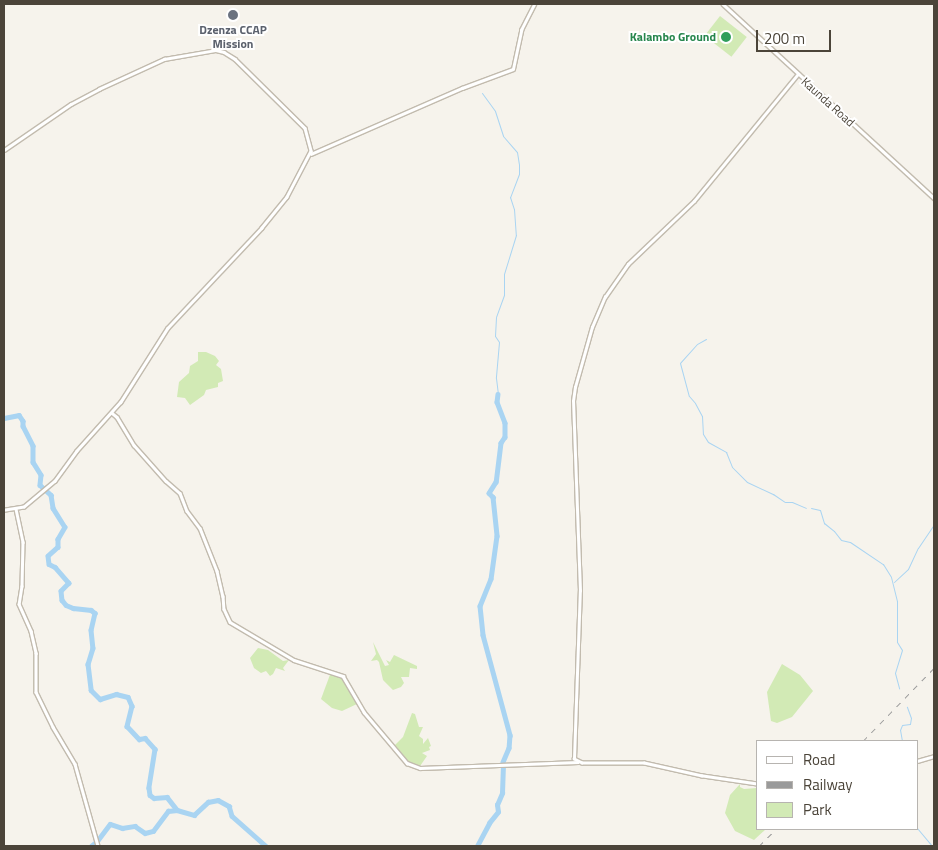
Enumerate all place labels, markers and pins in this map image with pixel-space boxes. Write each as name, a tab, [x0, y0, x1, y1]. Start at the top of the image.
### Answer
marker: Dzenza CCAP Mission	[227, 9, 239, 21]
place label: Dzenza CCAP Mission	[199, 23, 267, 51]
place label: Kalambo Ground	[630, 30, 716, 44]
marker: Kalambo Ground	[720, 31, 732, 43]

